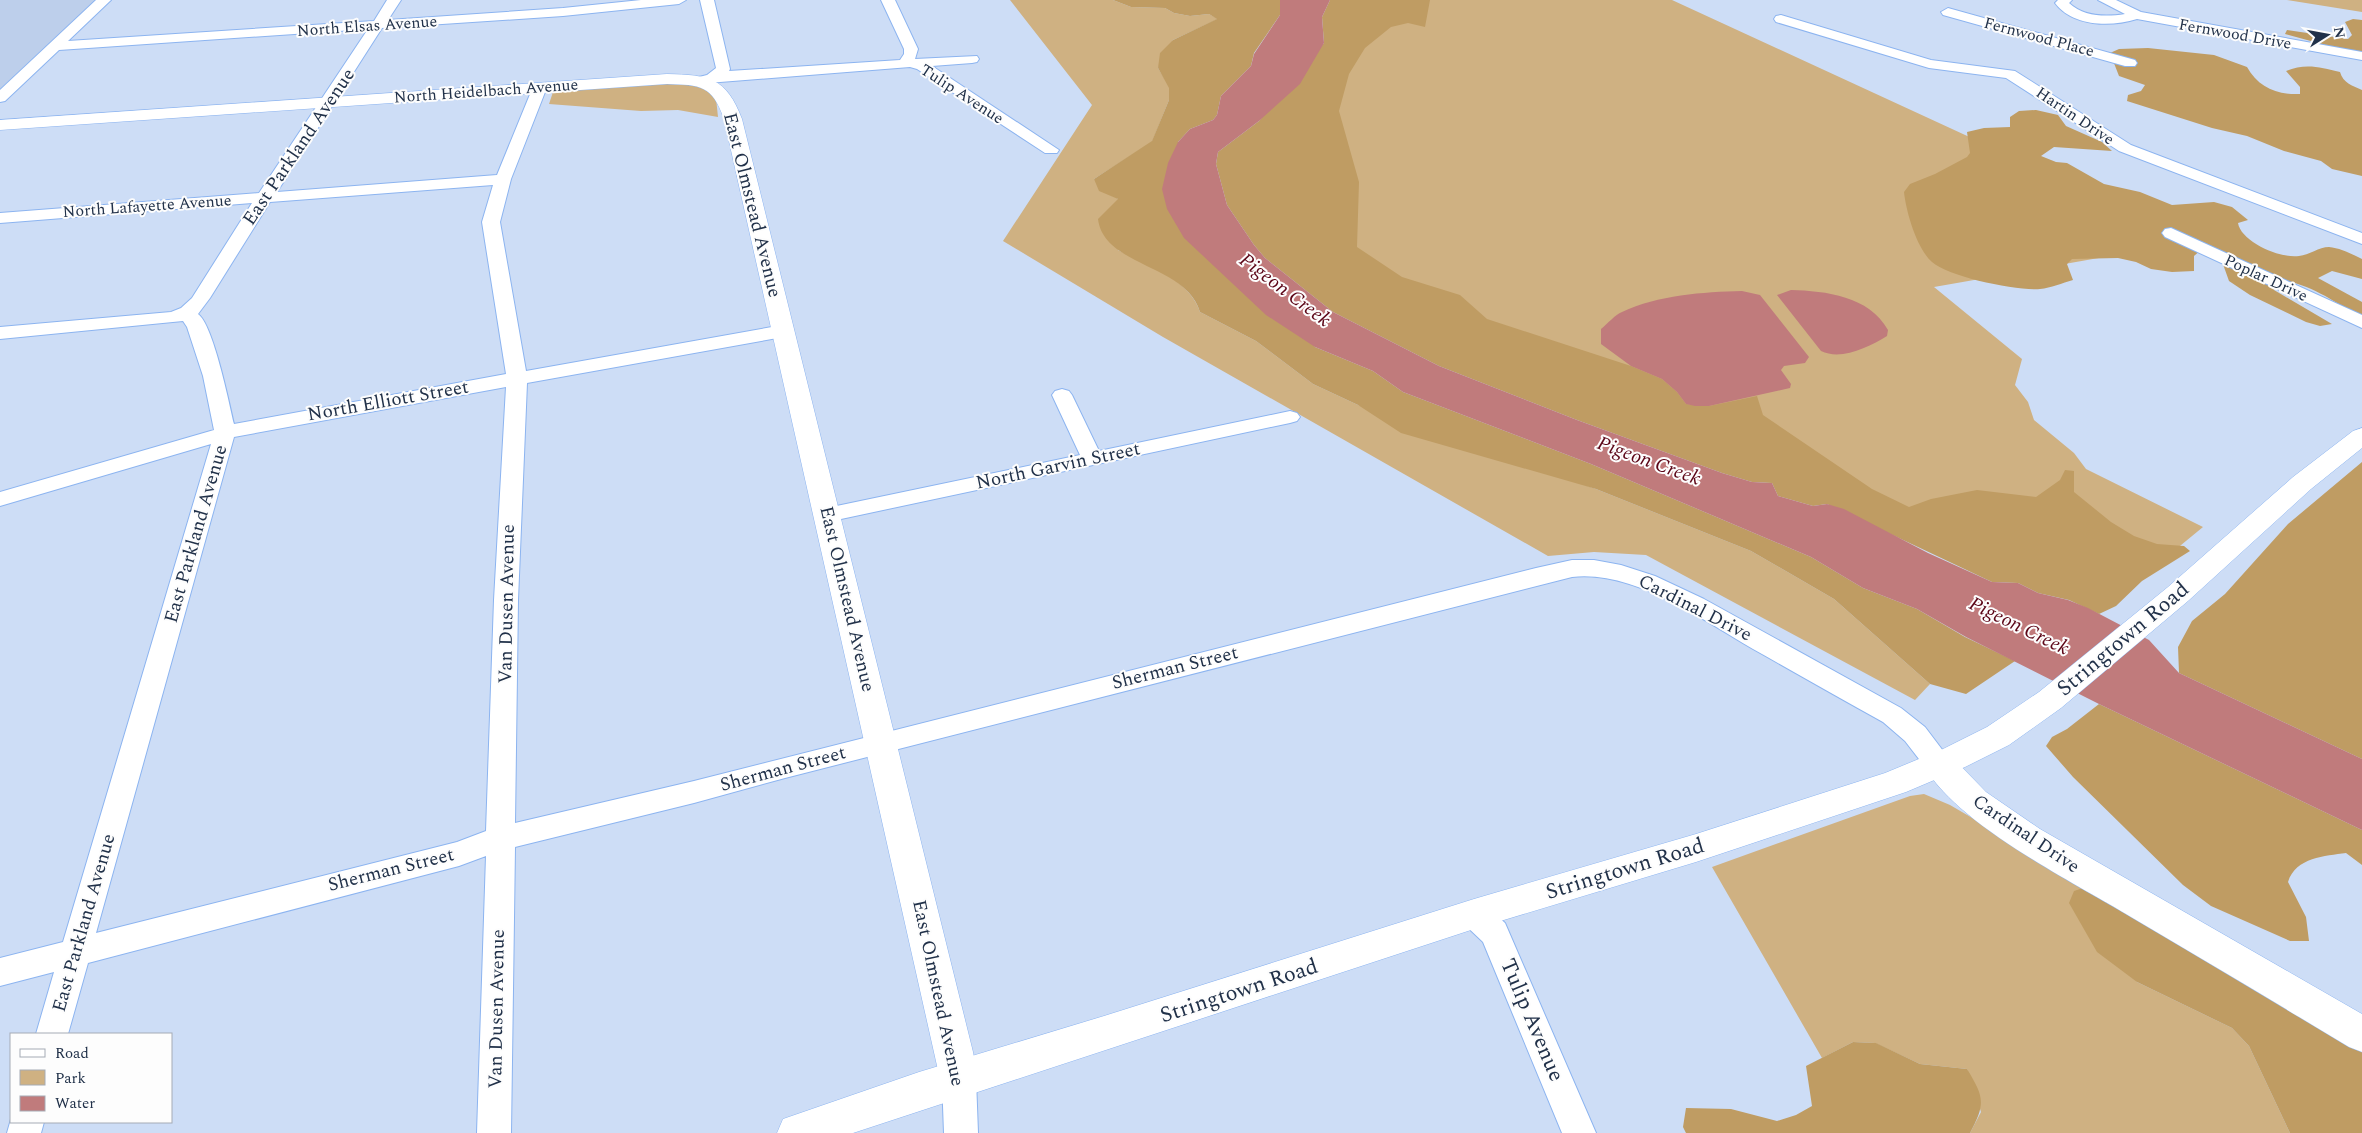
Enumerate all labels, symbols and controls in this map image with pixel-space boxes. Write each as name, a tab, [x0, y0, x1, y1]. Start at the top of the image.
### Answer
street label: North Elsas Avenue	[296, 9, 438, 43]
north arrow	[2302, 10, 2352, 60]
street label: Fernwood Place	[1981, 11, 2097, 63]
street label: Fernwood Drive	[2177, 12, 2293, 56]
text: N	[2328, 25, 2351, 40]
street label: Tulip Avenue	[916, 58, 1008, 130]
street label: East Parkland Avenue	[235, 63, 363, 231]
street label: North Heidelbach Avenue	[393, 73, 579, 109]
street label: Hartin Drive	[2031, 81, 2119, 151]
street label: East Olmstead Avenue	[715, 109, 789, 301]
street label: North Lafayette Avenue	[62, 188, 232, 224]
water label: Pigeon Creek	[1233, 245, 1338, 335]
street label: Poplar Drive	[2220, 248, 2312, 308]
street label: North Elliott Street	[305, 372, 471, 429]
water label: Pigeon Creek	[1593, 428, 1706, 494]
street label: North Garvin Street	[973, 434, 1143, 498]
street label: East Parkland Avenue	[157, 441, 235, 627]
street label: East Olmstead Avenue	[812, 503, 882, 695]
street label: Van Dusen Avenue	[491, 524, 523, 684]
street label: Cardinal Drive	[1633, 567, 1757, 649]
street label: Stringtown Road	[2049, 574, 2197, 704]
water label: Pigeon Creek	[1964, 589, 2075, 664]
street label: Sherman Street	[1109, 638, 1241, 698]
street label: Sherman Street	[717, 738, 849, 800]
street label: Cardinal Drive	[1966, 787, 2086, 881]
street label: Stringtown Road	[1542, 829, 1708, 909]
street label: East Parkland Avenue	[45, 830, 123, 1016]
street label: Sherman Street	[325, 840, 457, 900]
street label: East Olmstead Avenue	[904, 897, 972, 1089]
street label: Van Dusen Avenue	[481, 929, 513, 1089]
street label: Stringtown Road	[1156, 950, 1322, 1032]
street label: Tulip Avenue	[1491, 953, 1573, 1087]
legend	[10, 1033, 172, 1123]
text: Road	[55, 1042, 89, 1065]
text: Park	[55, 1067, 86, 1090]
text: Water	[55, 1092, 95, 1115]

